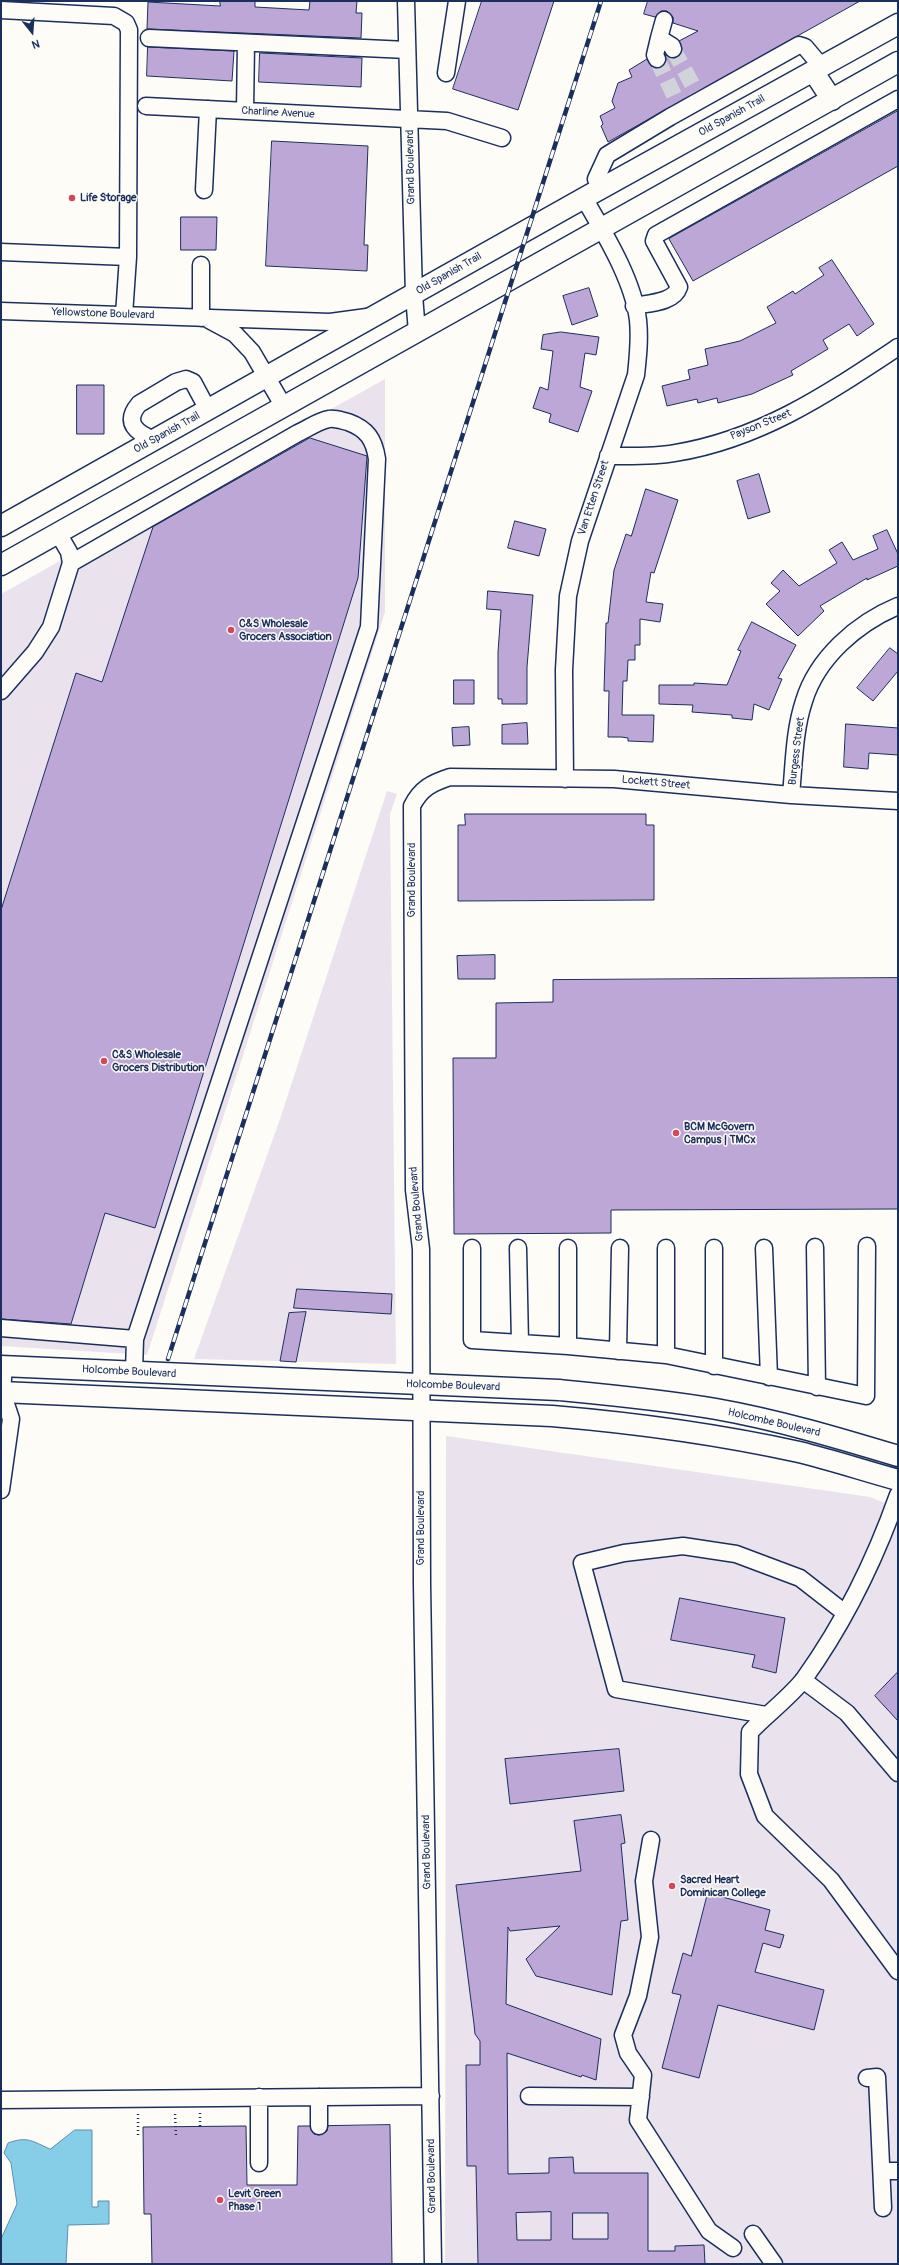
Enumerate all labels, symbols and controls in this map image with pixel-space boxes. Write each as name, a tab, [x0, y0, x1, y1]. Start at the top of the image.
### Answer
north arrow	[12, 12, 52, 52]
text: N	[30, 37, 41, 51]
street label: Old Spanish Trail	[697, 92, 767, 140]
street label: Charline Avenue	[241, 104, 315, 122]
street label: Grand Boulevard	[404, 129, 418, 205]
place label: Life Storage	[80, 191, 137, 205]
marker: Life Storage	[67, 193, 77, 203]
street label: Old Spanish Trail	[414, 250, 484, 298]
street label: Yellowstone Boulevard	[51, 306, 155, 322]
street label: Payson Street	[729, 407, 793, 443]
street label: Old Spanish Trail	[132, 409, 202, 457]
street label: Van Etten Street	[576, 459, 612, 537]
place label: C&S Wholesale Grocers Association	[239, 617, 332, 643]
marker: C&S Wholesale Grocers Association	[226, 625, 236, 635]
street label: Burgess Street	[786, 716, 808, 786]
street label: Lockett Street	[621, 773, 691, 793]
street label: Grand Boulevard	[405, 843, 419, 917]
place label: C&S Wholesale Grocers Distribution	[112, 1048, 205, 1074]
marker: C&S Wholesale Grocers Distribution	[99, 1056, 109, 1066]
place label: BCM McGovern Campus | TMCx	[684, 1120, 756, 1146]
marker: BCM McGovern Campus | TMCx	[671, 1128, 681, 1138]
street label: Grand Boulevard	[407, 1166, 427, 1242]
street label: Holcombe Boulevard	[81, 1363, 177, 1381]
street label: Holcombe Boulevard	[406, 1378, 500, 1394]
street label: Holcombe Boulevard	[726, 1406, 822, 1440]
street label: Grand Boulevard	[414, 1491, 428, 1565]
street label: Grand Boulevard	[420, 1814, 434, 1890]
place label: Sacred Heart Dominican College	[680, 1873, 766, 1899]
marker: Sacred Heart Dominican College	[667, 1881, 677, 1891]
street label: Grand Boulevard	[425, 2138, 439, 2214]
place label: Levit Green Phase 1	[228, 2187, 281, 2213]
marker: Levit Green Phase 1	[215, 2195, 225, 2205]

